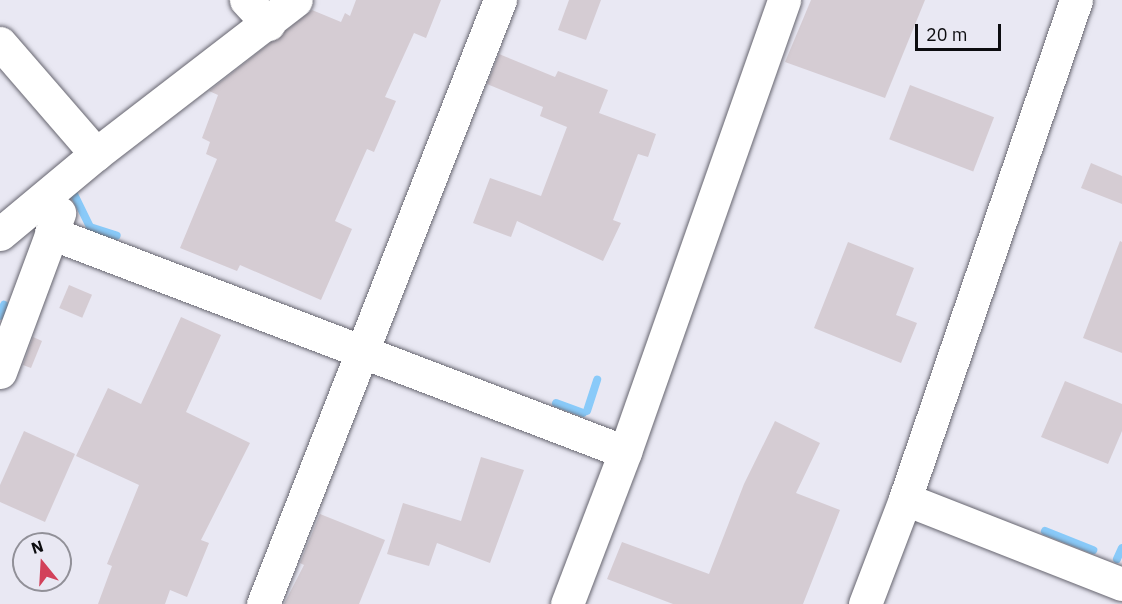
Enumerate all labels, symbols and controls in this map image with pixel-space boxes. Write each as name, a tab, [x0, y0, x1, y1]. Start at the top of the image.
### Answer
scale bar	[918, 12, 1004, 50]
text: 20 m	[926, 23, 968, 46]
north arrow	[12, 532, 72, 592]
text: N	[28, 535, 46, 558]

